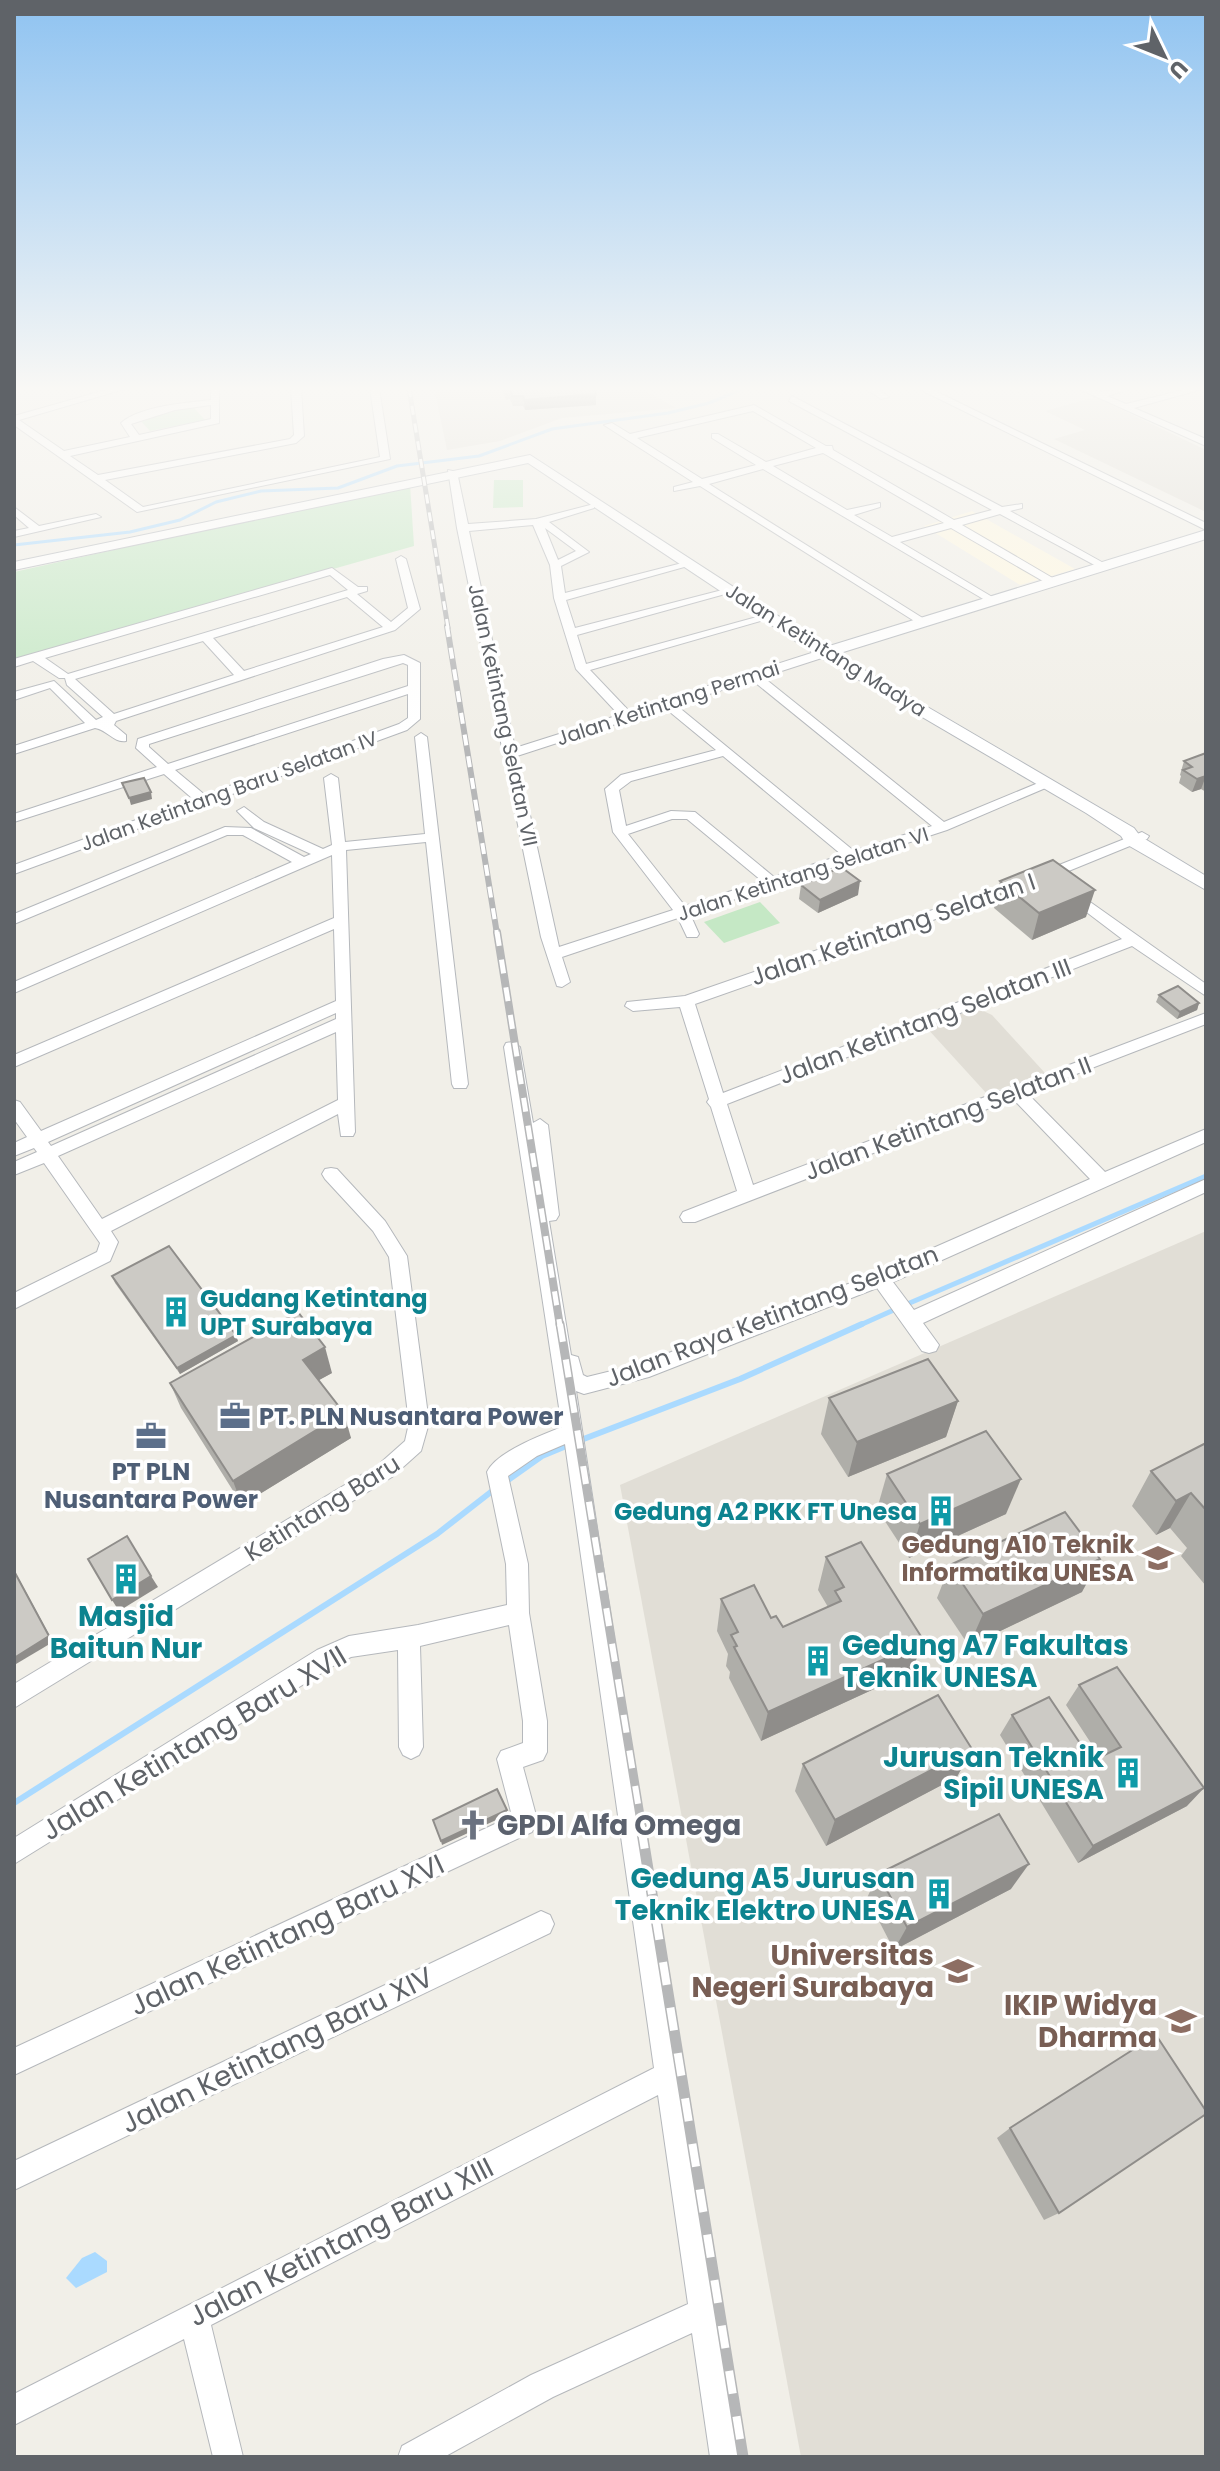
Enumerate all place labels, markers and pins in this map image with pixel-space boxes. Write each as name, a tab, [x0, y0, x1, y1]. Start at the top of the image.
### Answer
place label: Gudang Ketintang UPT Surabaya	[200, 1282, 428, 1343]
building icon: Gudang Ketintang UPT Surabaya	[159, 1295, 193, 1329]
office icon: PT. PLN Nusantara Power	[218, 1399, 252, 1433]
place label: PT. PLN Nusantara Power	[259, 1400, 563, 1433]
office icon: PT PLN Nusantara Power	[134, 1419, 168, 1453]
place label: PT PLN Nusantara Power	[44, 1455, 258, 1516]
building icon: Gedung A2 PKK FT Unesa	[924, 1494, 958, 1528]
place label: Gedung A2 PKK FT Unesa	[614, 1495, 917, 1528]
place label: Gedung A10 Teknik Informatika UNESA	[901, 1528, 1134, 1589]
school or university icon: Gedung A10 Teknik Informatika UNESA	[1141, 1541, 1175, 1575]
building icon: Masjid Baitun Nur	[109, 1562, 143, 1596]
place label: Masjid Baitun Nur	[50, 1597, 202, 1668]
place label: Gedung A7 Fakultas Teknik UNESA	[842, 1626, 1129, 1697]
building icon: Gedung A7 Fakultas Teknik UNESA	[801, 1644, 835, 1678]
place label: Jurusan Teknik Sipil UNESA	[883, 1738, 1105, 1809]
building icon: Jurusan Teknik Sipil UNESA	[1111, 1756, 1145, 1790]
place label: GPDI Alfa Omega	[497, 1806, 741, 1845]
church icon: GPDI Alfa Omega	[456, 1808, 490, 1842]
place label: Gedung A5 Jurusan Teknik Elektro UNESA	[615, 1859, 915, 1930]
building icon: Gedung A5 Jurusan Teknik Elektro UNESA	[922, 1877, 956, 1911]
place label: Universitas Negeri Surabaya	[691, 1936, 934, 2007]
school or university icon: Universitas Negeri Surabaya	[941, 1954, 975, 1988]
place label: IKIP Widya Dharma	[1004, 1986, 1157, 2057]
school or university icon: IKIP Widya Dharma	[1164, 2004, 1198, 2038]

